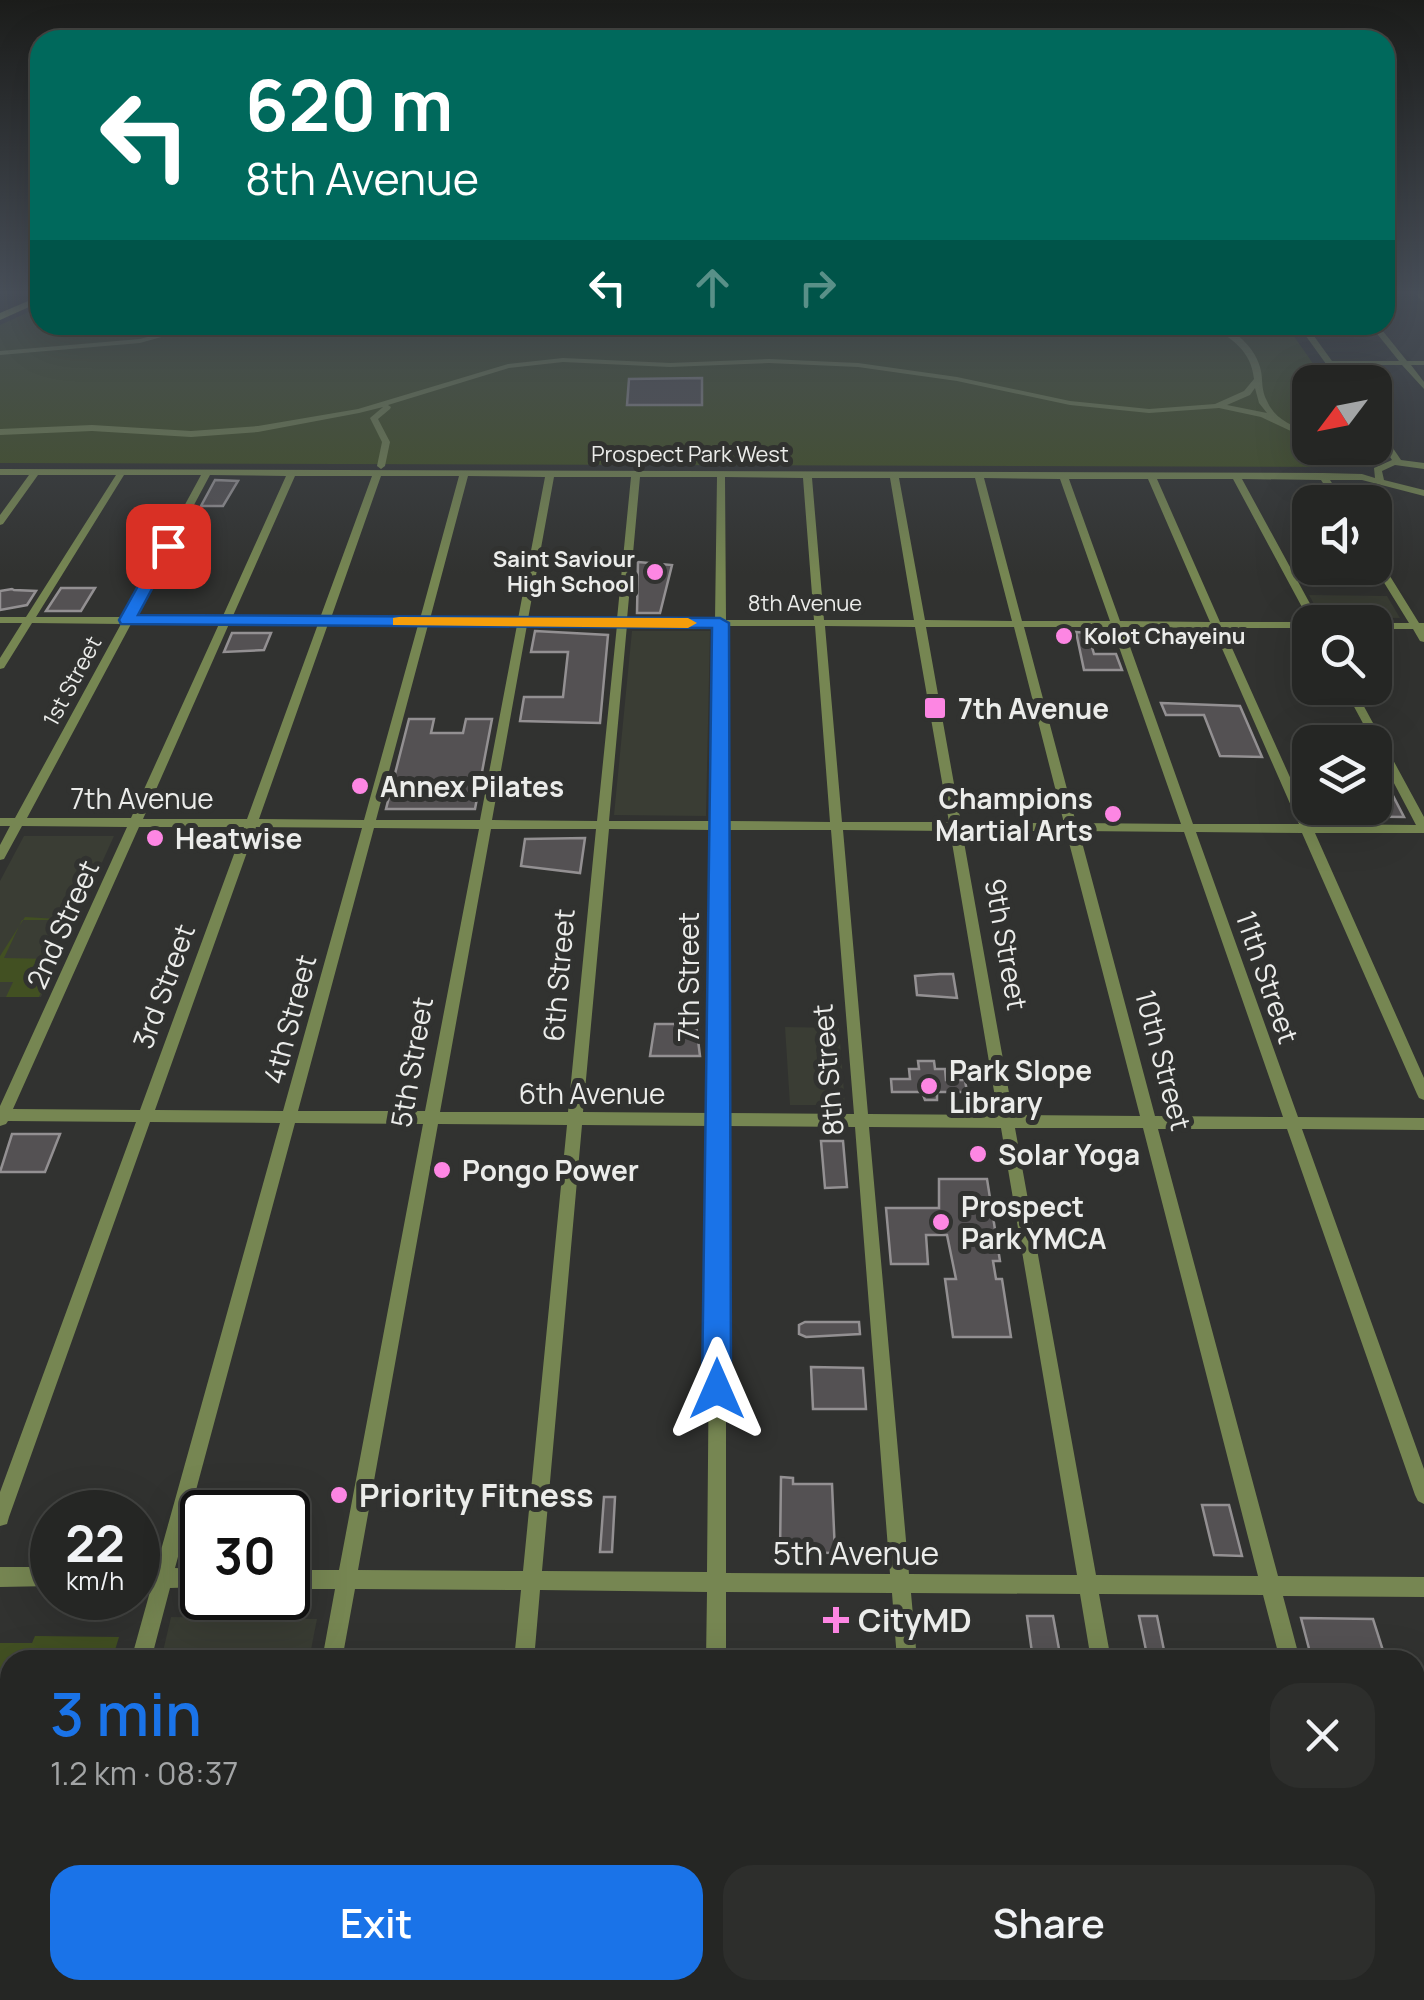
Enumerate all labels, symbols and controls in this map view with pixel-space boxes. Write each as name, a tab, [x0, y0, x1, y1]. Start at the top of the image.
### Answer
text: 620 m	[245, 56, 453, 152]
icon: left	[80, 70, 210, 200]
text: 8th Avenue	[245, 147, 479, 209]
icon: left	[580, 260, 635, 315]
icon: ahead	[685, 260, 740, 315]
icon: right	[790, 260, 845, 315]
north arrow	[1292, 365, 1392, 465]
map controls	[1292, 365, 1392, 825]
street label: Prospect Park West	[591, 439, 789, 469]
button: sound	[1292, 485, 1392, 585]
pin	[126, 504, 211, 589]
icon: arrive	[141, 519, 196, 574]
place label: Saint Saviour High School	[493, 544, 635, 599]
marker: Saint Saviour High School	[644, 561, 666, 583]
street label: 8th Avenue	[748, 588, 862, 618]
button: search	[1292, 605, 1392, 705]
place label: Kolot Chayeinu	[1084, 621, 1245, 651]
marker: Kolot Chayeinu	[1053, 625, 1075, 647]
street label: 1st Street	[36, 631, 108, 731]
place label: 7th Avenue	[958, 689, 1109, 727]
marker: 7th Avenue	[922, 695, 948, 721]
button: layers	[1292, 725, 1392, 825]
place label: Annex Pilates	[380, 767, 564, 805]
marker: Annex Pilates	[349, 775, 371, 797]
street label: 7th Avenue	[70, 779, 214, 817]
place label: Champions Martial Arts	[935, 779, 1093, 849]
marker: Champions Martial Arts	[1102, 803, 1124, 825]
place label: Heatwise	[175, 819, 302, 857]
marker: Heatwise	[144, 827, 166, 849]
street label: 2nd Street	[17, 854, 107, 994]
street label: 9th Street	[977, 875, 1037, 1013]
street label: 11th Street	[1228, 906, 1308, 1048]
street label: 6th Street	[533, 907, 583, 1043]
street label: 7th Street	[669, 912, 707, 1042]
street label: 3rd Street	[123, 919, 203, 1053]
street label: 4th Street	[254, 950, 324, 1088]
street label: 10th Street	[1127, 986, 1201, 1134]
street label: 5th Street	[381, 994, 441, 1130]
street label: 8th Street	[802, 1003, 852, 1137]
place label: Park Slope Library	[949, 1051, 1092, 1121]
street label: 6th Avenue	[519, 1074, 665, 1112]
marker: Park Slope Library	[918, 1075, 940, 1097]
place label: Solar Yoga	[998, 1135, 1140, 1173]
marker: Solar Yoga	[967, 1143, 989, 1165]
place label: Pongo Power	[462, 1151, 639, 1189]
marker: Pongo Power	[431, 1159, 453, 1181]
place label: Prospect Park YMCA	[961, 1187, 1107, 1257]
marker: Prospect Park YMCA	[930, 1211, 952, 1233]
position arrow	[665, 1337, 769, 1441]
place label: Priority Fitness	[359, 1473, 594, 1517]
marker: Priority Fitness	[328, 1484, 350, 1506]
speed limit sign: 30	[180, 1490, 310, 1620]
text: 22	[65, 1509, 125, 1577]
street label: 5th Avenue	[773, 1531, 939, 1575]
text: km/h	[66, 1563, 124, 1598]
place label: CityMD	[858, 1598, 972, 1642]
marker: CityMD	[823, 1607, 849, 1633]
text: 3 min	[50, 1672, 202, 1754]
button: close	[1270, 1683, 1375, 1788]
text: 1.2 km · 08:37	[50, 1751, 238, 1795]
button: Exit	[50, 1865, 703, 1980]
button: Share	[723, 1865, 1375, 1980]

